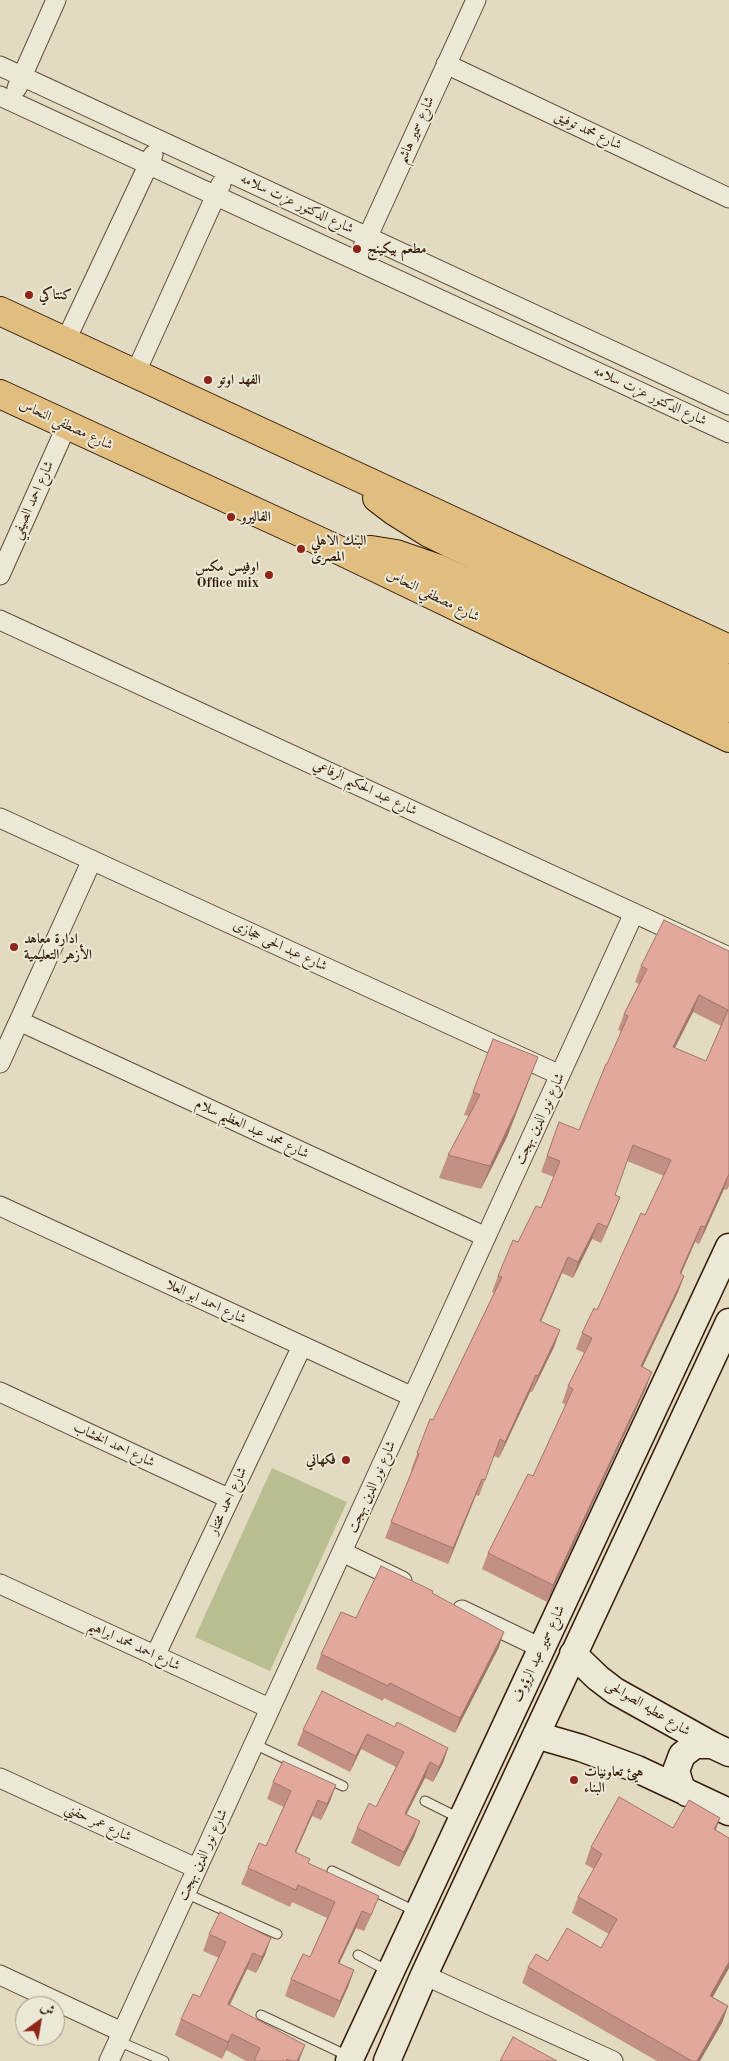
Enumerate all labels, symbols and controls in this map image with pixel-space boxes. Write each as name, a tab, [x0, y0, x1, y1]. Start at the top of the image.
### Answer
street label: شارع سمير هاشم	[394, 94, 438, 166]
street label: شارع محمد توفيق	[552, 108, 624, 154]
street label: شارع الدكتور عزت سلامه	[238, 170, 356, 238]
place label: مطعم بيكينج	[367, 241, 426, 257]
marker: مطعم بيكينج	[351, 243, 363, 255]
place label: كنتاكي	[39, 287, 72, 303]
marker: كنتاكي	[23, 289, 35, 301]
street label: شارع الدكتور عزت سلامه	[591, 362, 709, 430]
place label: الفهد اوتو	[218, 372, 261, 388]
marker: الفهد اوتو	[202, 374, 214, 386]
street label: شارع مصطفي النحاس	[16, 396, 116, 454]
street label: شارع احمد الصيفي	[8, 458, 58, 542]
place label: الفاليرو	[241, 509, 271, 525]
marker: الفاليرو	[225, 511, 237, 523]
place label: البنك الاهلي المصرى	[311, 533, 366, 566]
marker: البنك الاهلي المصرى	[295, 543, 307, 555]
place label: اوفيس مكس Office mix	[195, 559, 259, 592]
street label: شارع مصطفي النحاس	[384, 566, 482, 626]
marker: اوفيس مكس Office mix	[263, 569, 275, 581]
street label: شارع عبد الحكيم الرفاعي	[310, 756, 420, 820]
street label: شارع عبد الحى حجازى	[230, 917, 330, 975]
place label: ادارة معاهد الأزهر التعليمية	[24, 931, 92, 964]
marker: ادارة معاهد الأزهر التعليمية	[8, 941, 20, 953]
street label: شارع نور الدين بهجت	[511, 1070, 569, 1168]
street label: شارع محمد عبد العظيم سلام	[192, 1095, 312, 1163]
street label: شارع احمد ابو العلا	[163, 1276, 249, 1328]
street label: شارع احمد الخشاب	[71, 1419, 157, 1471]
street label: شارع نور الدين بهجت	[344, 1438, 400, 1536]
place label: فكهاني	[306, 1452, 336, 1468]
marker: فكهاني	[340, 1454, 352, 1466]
street label: شارع احمد مختار	[205, 1465, 251, 1537]
street label: شارع سمير عبد الرؤوف	[509, 1603, 569, 1705]
street label: شارع احمد محمد ابراهيم	[85, 1617, 183, 1675]
street label: شارع عطيه الصوالحى	[603, 1676, 693, 1740]
place label: هيئ تعاونيات البناء	[584, 1764, 643, 1796]
marker: هيئ تعاونيات البناء	[568, 1774, 580, 1786]
street label: شارع عمر حفني	[62, 1800, 134, 1846]
street label: شارع نور الدين بهجت	[174, 1806, 232, 1904]
north arrow	[15, 1996, 65, 2046]
text: ش	[38, 2000, 57, 2019]

